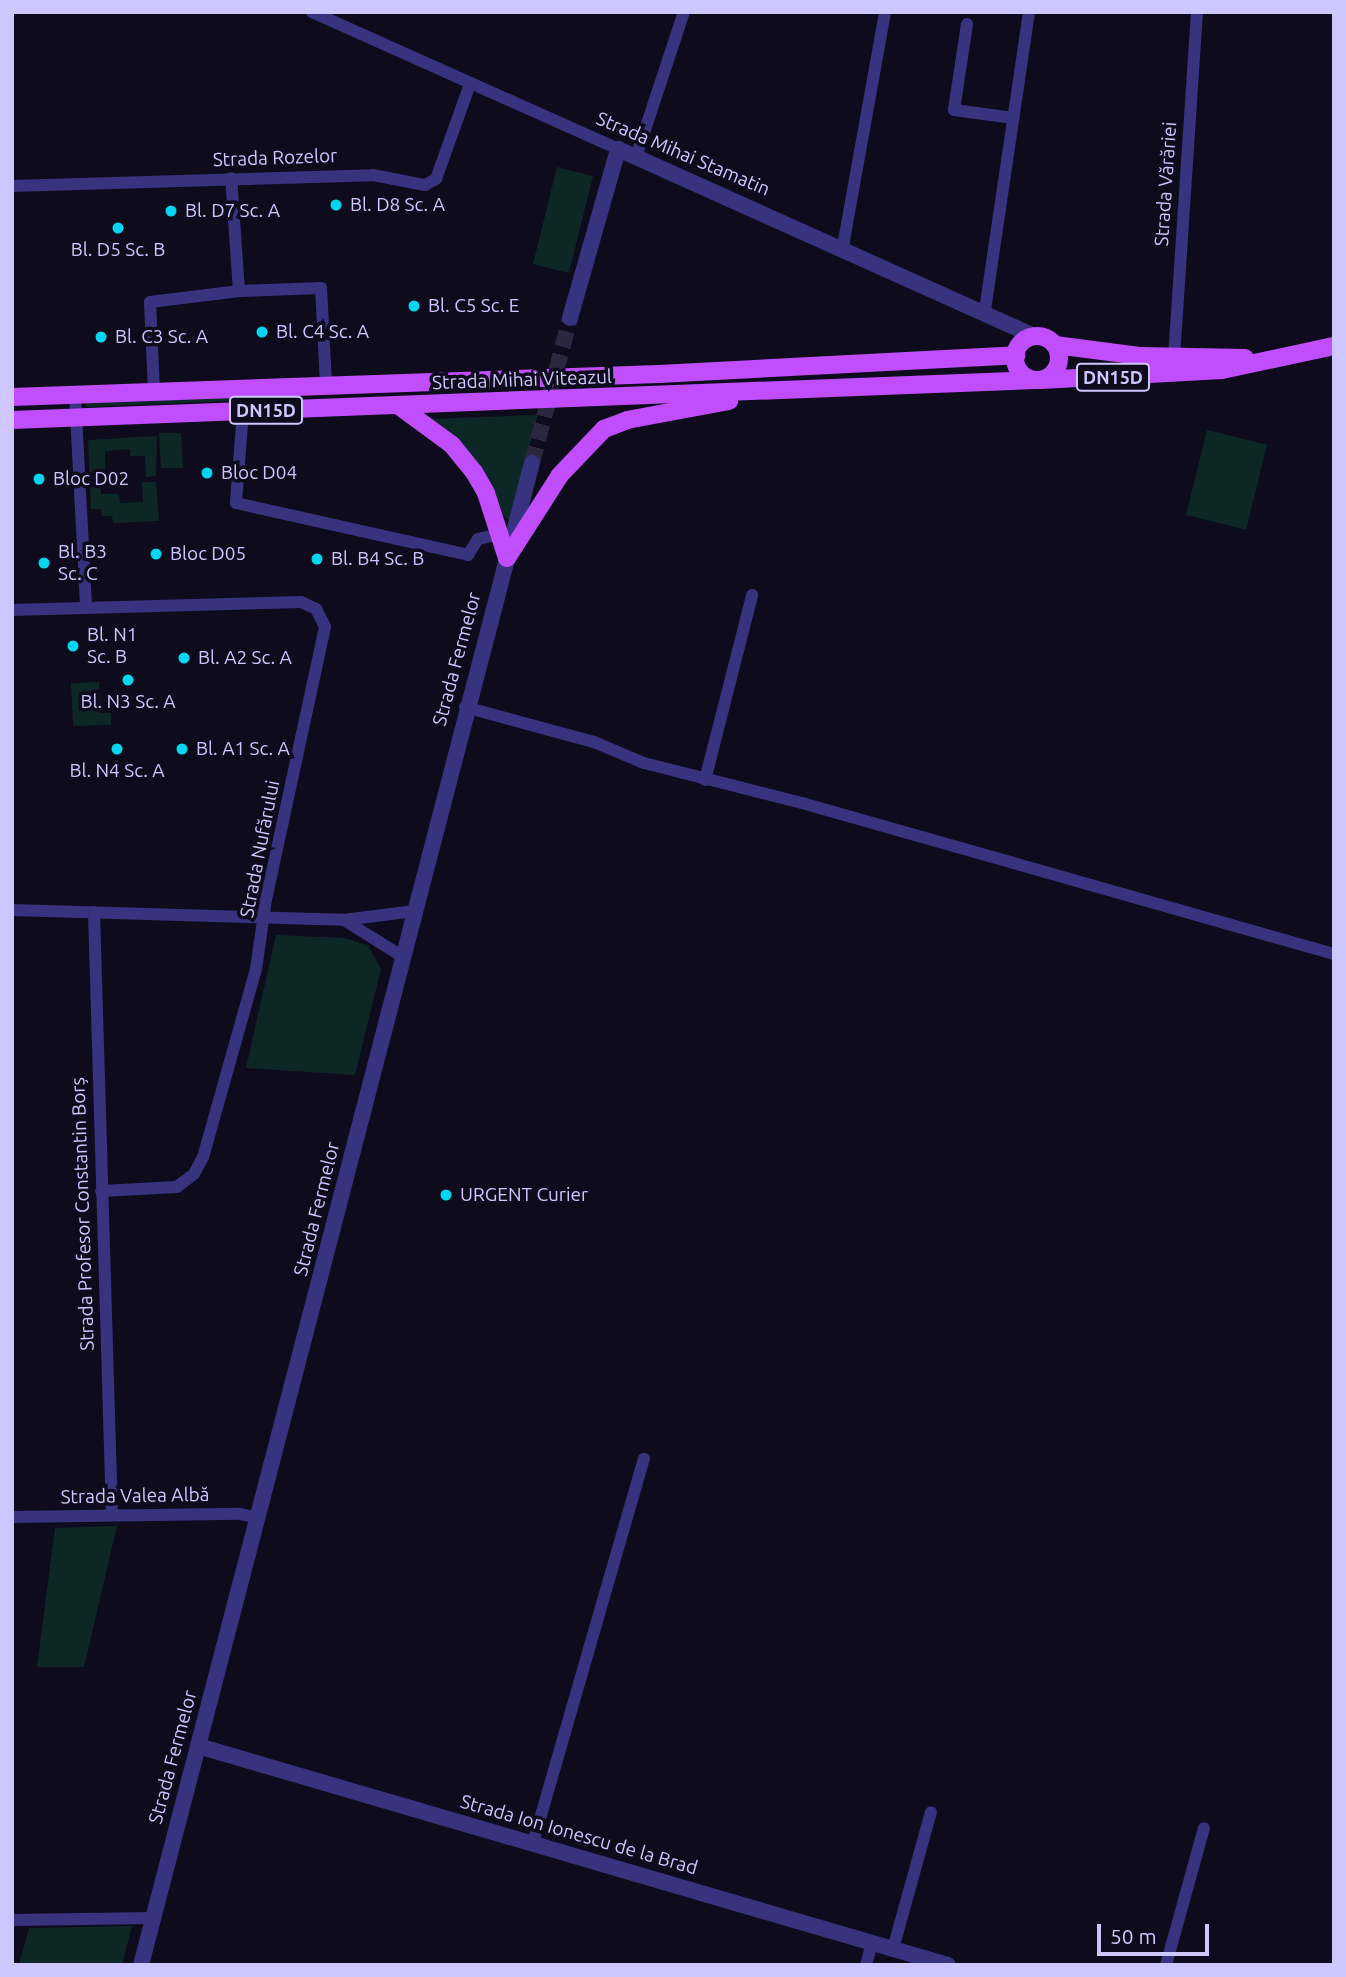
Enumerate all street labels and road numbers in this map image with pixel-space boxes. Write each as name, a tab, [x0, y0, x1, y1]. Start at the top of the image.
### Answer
street label: Strada Mihai Stamatin	[593, 107, 773, 201]
street label: Strada Vărăriei	[1150, 121, 1182, 247]
street label: Strada Rozelor	[212, 144, 338, 172]
road number: DN15D	[1074, 362, 1152, 391]
street label: Strada Mihai Viteazul	[432, 365, 612, 395]
road number: DN15D	[228, 396, 304, 424]
street label: Strada Fermelor	[428, 590, 486, 728]
street label: Strada Nufărului	[236, 778, 284, 920]
street label: Strada Profesor Constantin Borș	[67, 1077, 99, 1351]
street label: Strada Fermelor	[289, 1140, 345, 1278]
street label: Strada Valea Albă	[60, 1483, 210, 1509]
street label: Strada Fermelor	[144, 1688, 202, 1826]
street label: Strada Ion Ionescu de la Brad	[458, 1790, 700, 1880]

